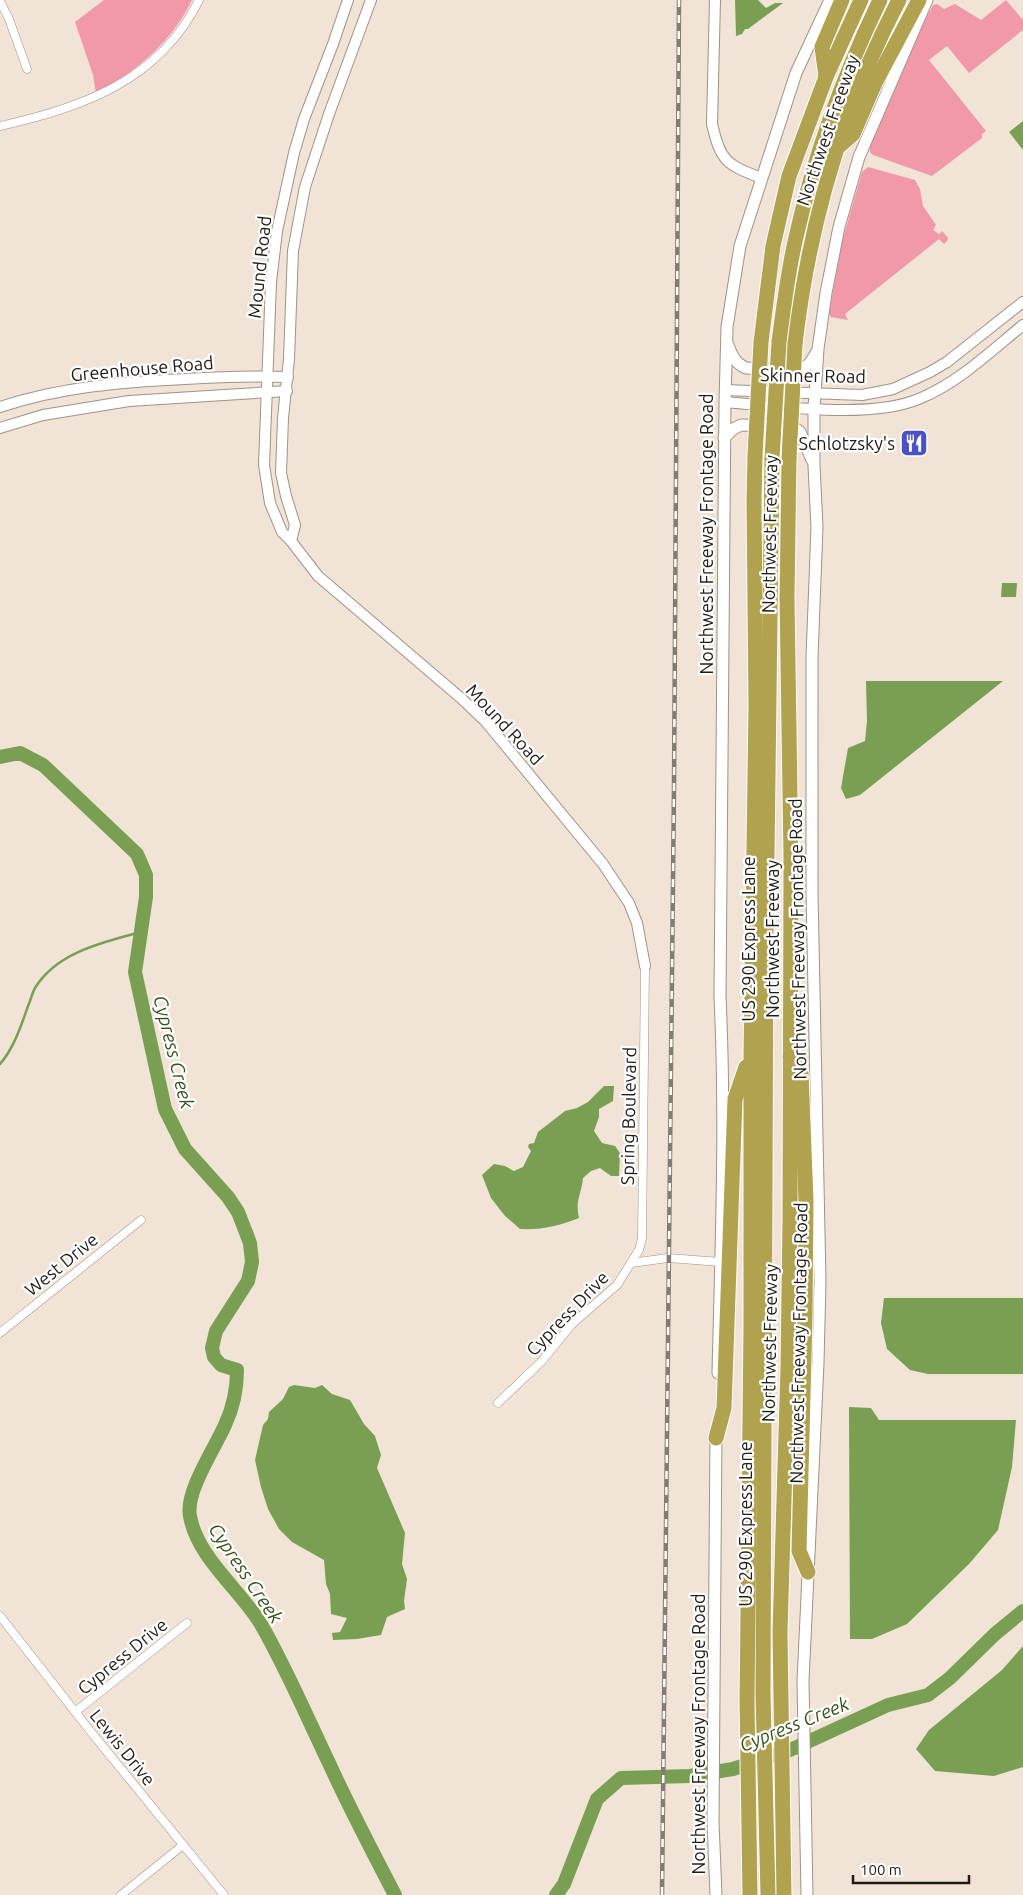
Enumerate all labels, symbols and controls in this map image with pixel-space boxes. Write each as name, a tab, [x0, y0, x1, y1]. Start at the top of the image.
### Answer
street label: Northwest Freeway	[792, 52, 862, 208]
street label: Mound Road	[244, 215, 274, 319]
street label: Greenhouse Road	[70, 352, 214, 384]
street label: Skinner Road	[760, 364, 866, 386]
street label: Northwest Freeway Frontage Road	[696, 393, 716, 675]
restaurant icon: Schlotzsky's	[899, 428, 929, 458]
place label: Schlotzsky's	[799, 433, 895, 453]
street label: Northwest Freeway	[758, 454, 780, 613]
street label: Mound Road	[463, 680, 547, 768]
street label: Northwest Freeway Frontage Road	[785, 798, 809, 1080]
street label: US 290 Express Lane	[738, 856, 758, 1022]
street label: Northwest Freeway	[762, 860, 782, 1018]
water label: Cypress Creek	[149, 993, 199, 1111]
street label: Spring Boulevard	[617, 1047, 639, 1185]
street label: Northwest Freeway Frontage Road	[786, 1202, 810, 1484]
street label: West Drive	[21, 1229, 101, 1299]
street label: Northwest Freeway	[758, 1263, 780, 1422]
street label: Cypress Drive	[522, 1267, 612, 1359]
street label: US 290 Express Lane	[735, 1441, 755, 1607]
water label: Cypress Creek	[204, 1519, 288, 1627]
street label: Northwest Freeway Frontage Road	[688, 1593, 708, 1875]
street label: Cypress Drive	[73, 1614, 171, 1698]
water label: Cypress Creek	[736, 1692, 852, 1756]
street label: Lewis Drive	[86, 1705, 160, 1789]
scale bar	[853, 1852, 969, 1884]
text: 100 m	[860, 1861, 902, 1878]

